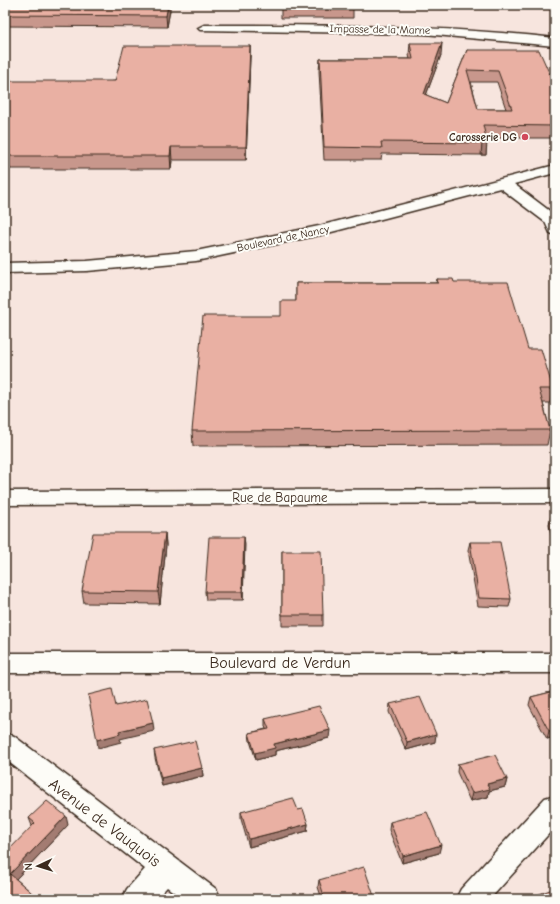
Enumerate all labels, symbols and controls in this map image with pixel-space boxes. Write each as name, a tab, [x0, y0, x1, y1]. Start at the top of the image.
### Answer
street label: Impasse de la Marne	[329, 22, 431, 37]
place label: Carosserie DG	[449, 131, 517, 144]
marker: Carosserie DG	[520, 132, 530, 142]
street label: Boulevard de Nancy	[236, 222, 331, 255]
street label: Rue de Bapaume	[232, 490, 328, 505]
street label: Boulevard de Verdun	[209, 654, 351, 672]
street label: Avenue de Vauquois	[45, 775, 164, 871]
north arrow	[18, 846, 58, 886]
text: N	[22, 863, 35, 871]

